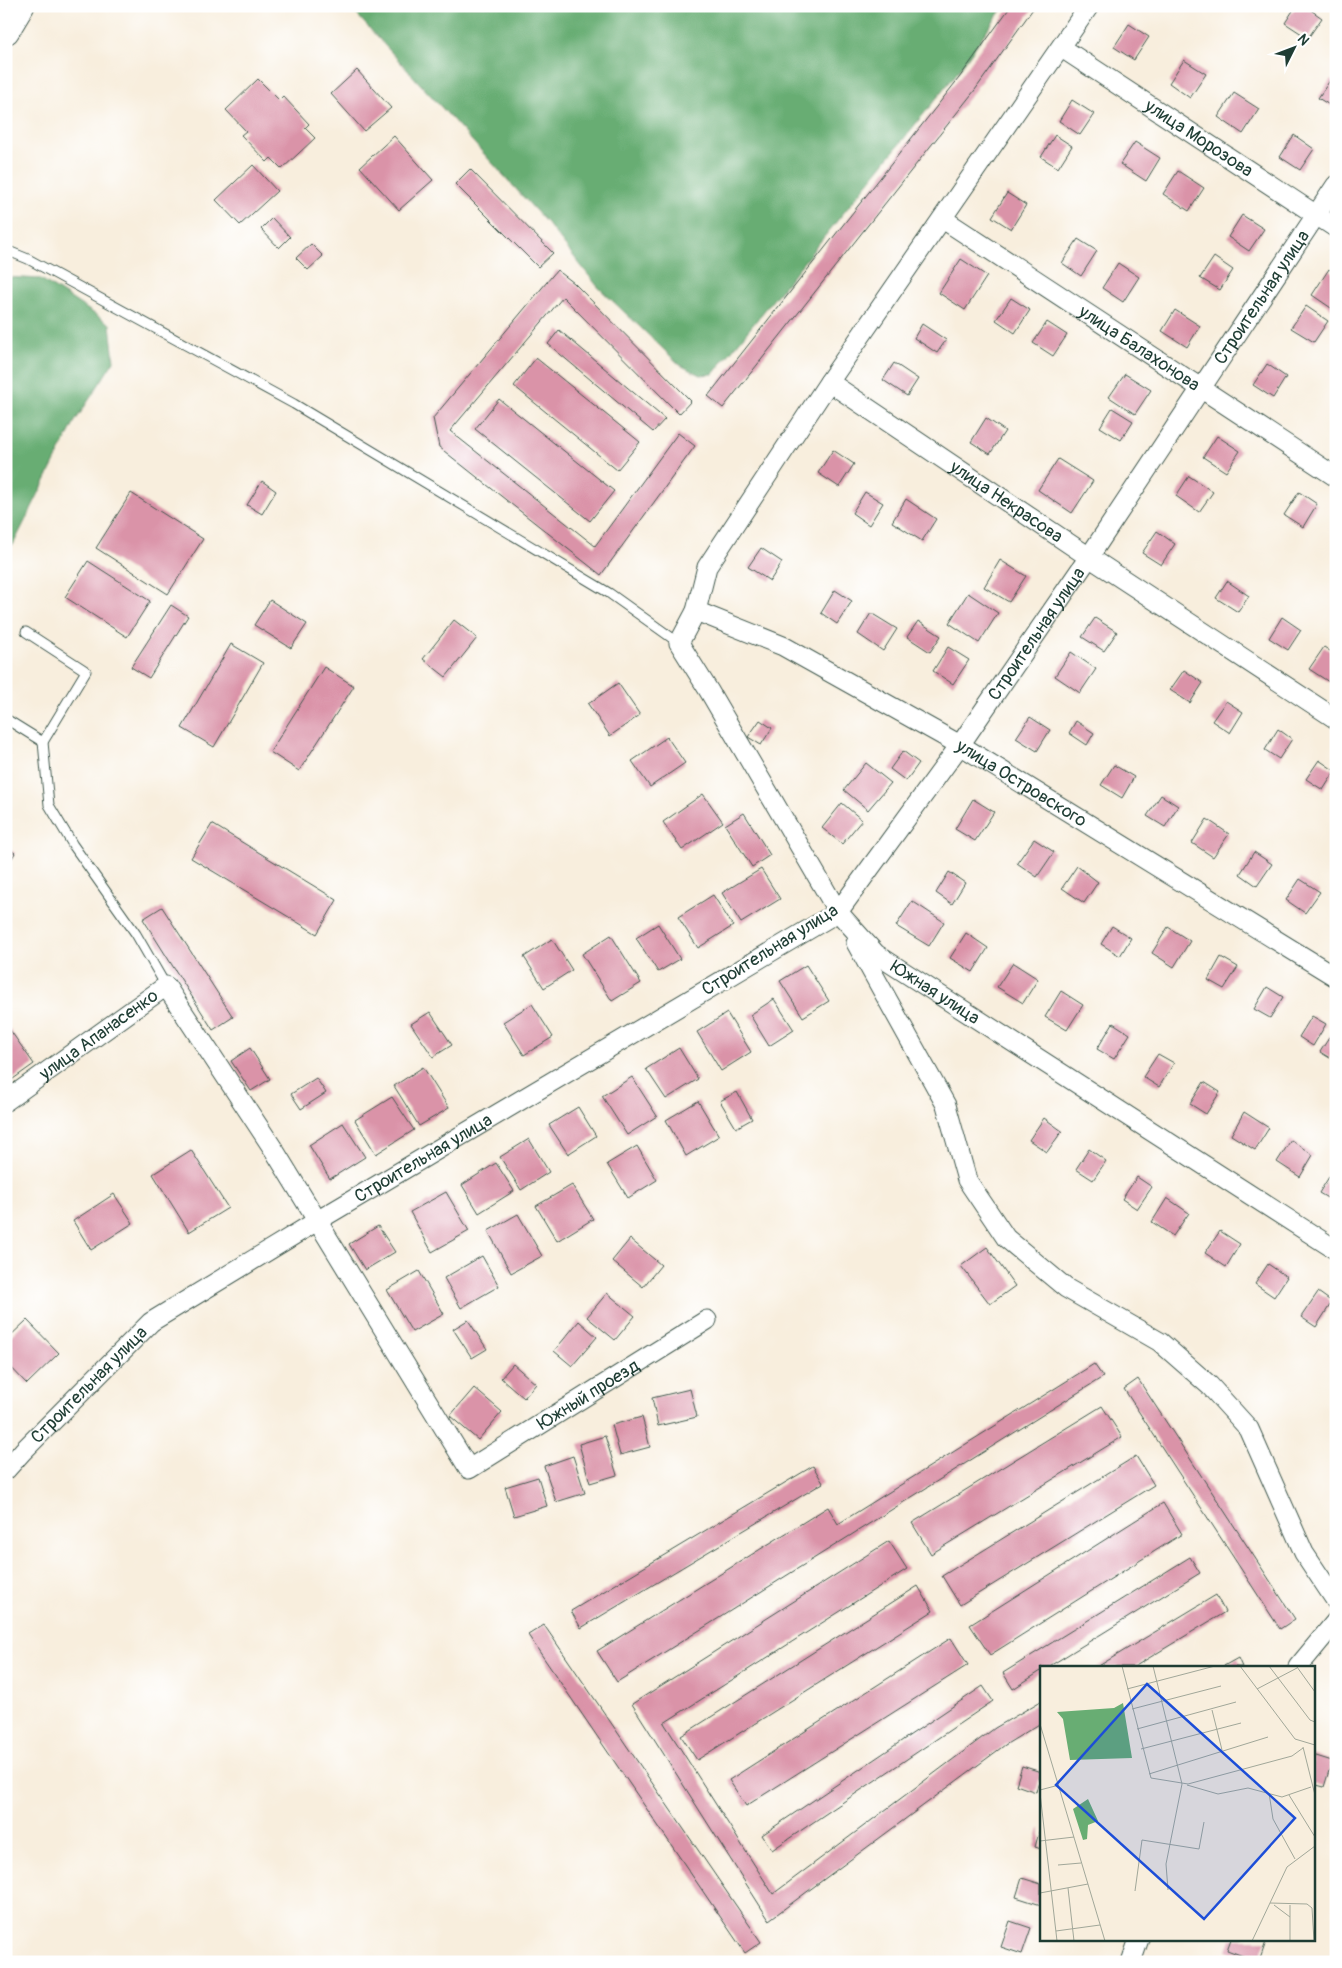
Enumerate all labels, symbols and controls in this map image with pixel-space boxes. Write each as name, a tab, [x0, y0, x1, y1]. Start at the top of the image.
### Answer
north arrow	[1270, 22, 1320, 72]
text: N	[1294, 30, 1313, 49]
street label: улица Морозова	[1140, 94, 1258, 182]
street label: Строительная улица	[1209, 226, 1314, 369]
street label: улица Балахонова	[1074, 299, 1204, 396]
street label: улица Некрасова	[945, 455, 1067, 548]
street label: Строительная улица	[983, 563, 1090, 705]
street label: улица Островского	[951, 734, 1091, 832]
street label: Строительная улица	[698, 899, 842, 1001]
street label: Южная улица	[886, 955, 984, 1029]
street label: улица Апанасенко	[34, 984, 163, 1086]
street label: Строительная улица	[350, 1108, 496, 1208]
street label: Строительная улица	[26, 1321, 152, 1448]
street label: Южный проезд	[533, 1354, 644, 1435]
inset map	[1040, 1666, 1314, 1940]

